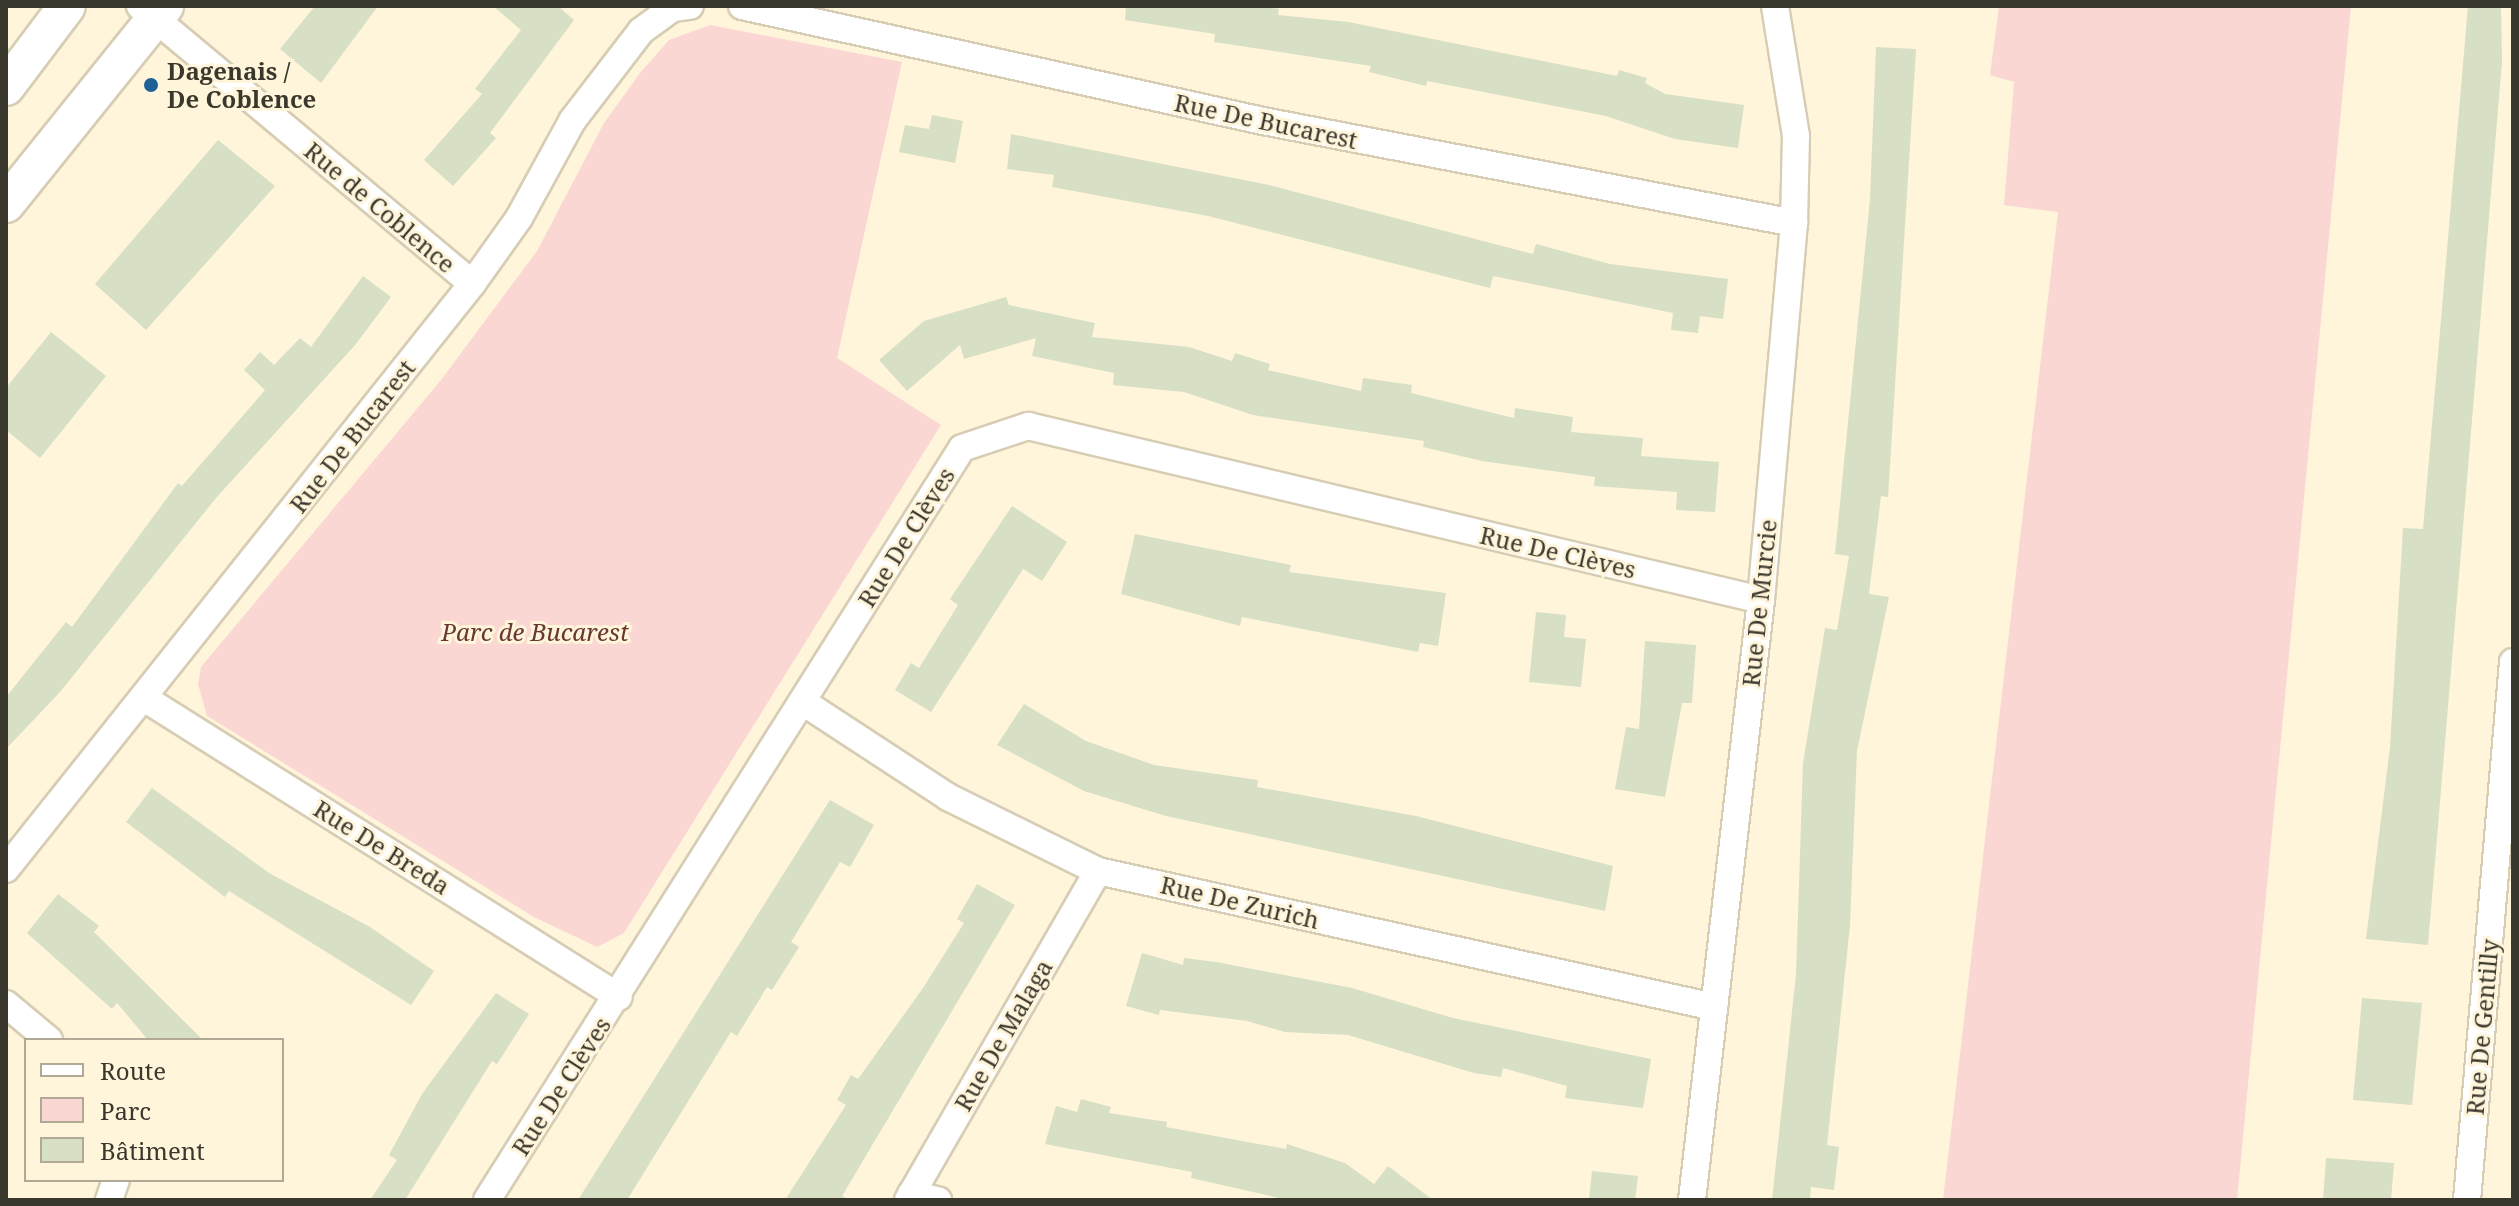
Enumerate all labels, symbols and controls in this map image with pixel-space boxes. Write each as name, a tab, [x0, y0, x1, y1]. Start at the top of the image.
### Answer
place label: Dagenais / De Coblence	[167, 57, 316, 113]
marker: Dagenais / De Coblence	[142, 76, 160, 94]
street label: Rue De Bucarest	[1172, 88, 1360, 154]
street label: Rue de Coblence	[299, 136, 461, 278]
street label: Rue De Bucarest	[283, 354, 421, 518]
street label: Rue De Clèves	[852, 462, 960, 612]
street label: Rue De Murcie	[1736, 518, 1782, 688]
street label: Rue De Clèves	[1477, 520, 1639, 584]
park label: Parc de Bucarest	[441, 618, 629, 646]
street label: Rue De Breda	[309, 794, 455, 900]
street label: Rue De Zurich	[1158, 870, 1322, 934]
street label: Rue De Gentilly	[2460, 938, 2504, 1116]
street label: Rue De Malaga	[948, 954, 1058, 1116]
street label: Rue De Clèves	[506, 1011, 616, 1161]
legend	[24, 1038, 284, 1182]
text: Route	[100, 1054, 166, 1087]
text: Parc	[100, 1094, 151, 1127]
text: Bâtiment	[100, 1134, 205, 1167]

